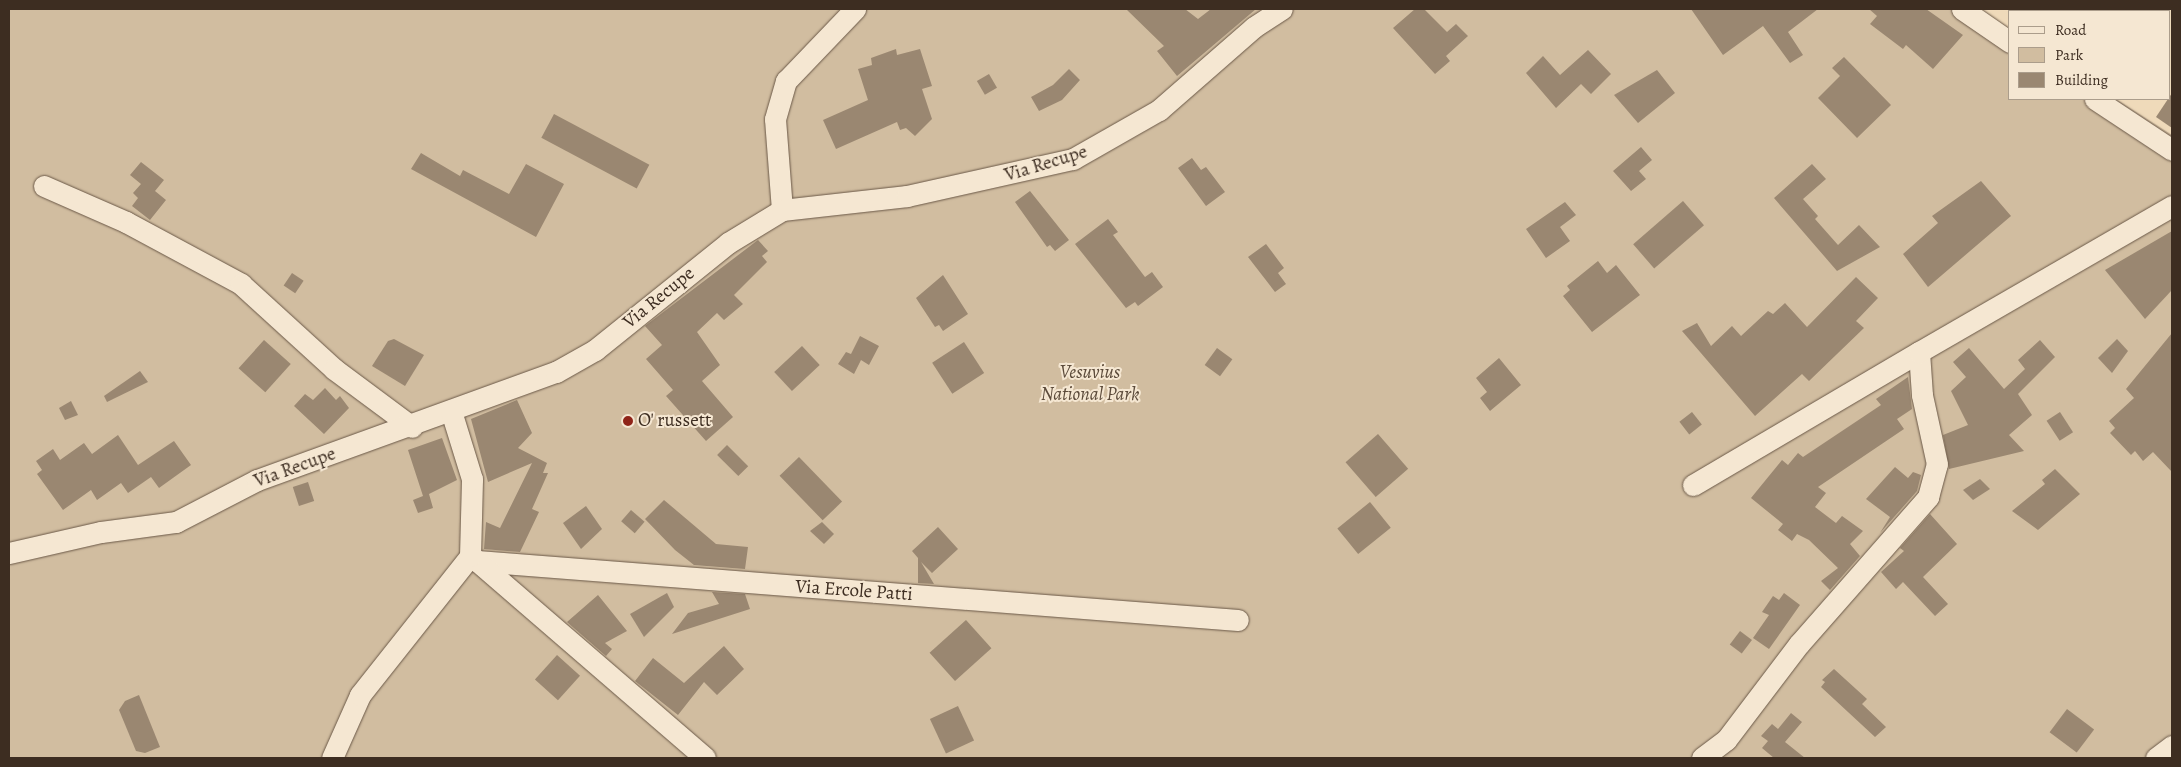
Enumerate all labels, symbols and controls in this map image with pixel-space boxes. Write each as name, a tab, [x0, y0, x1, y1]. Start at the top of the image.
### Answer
legend	[2008, 10, 2171, 100]
text: Road	[2055, 20, 2086, 40]
text: Park	[2055, 45, 2083, 65]
text: Building	[2055, 70, 2108, 90]
street label: Via Recupe	[1002, 141, 1090, 187]
street label: Via Recupe	[619, 262, 699, 334]
park label: Vesuvius National Park	[1041, 362, 1139, 406]
place label: O' russett	[638, 410, 712, 432]
marker: O' russett	[622, 415, 634, 427]
street label: Via Recupe	[251, 443, 339, 493]
street label: Via Ercole Patti	[795, 576, 913, 606]

